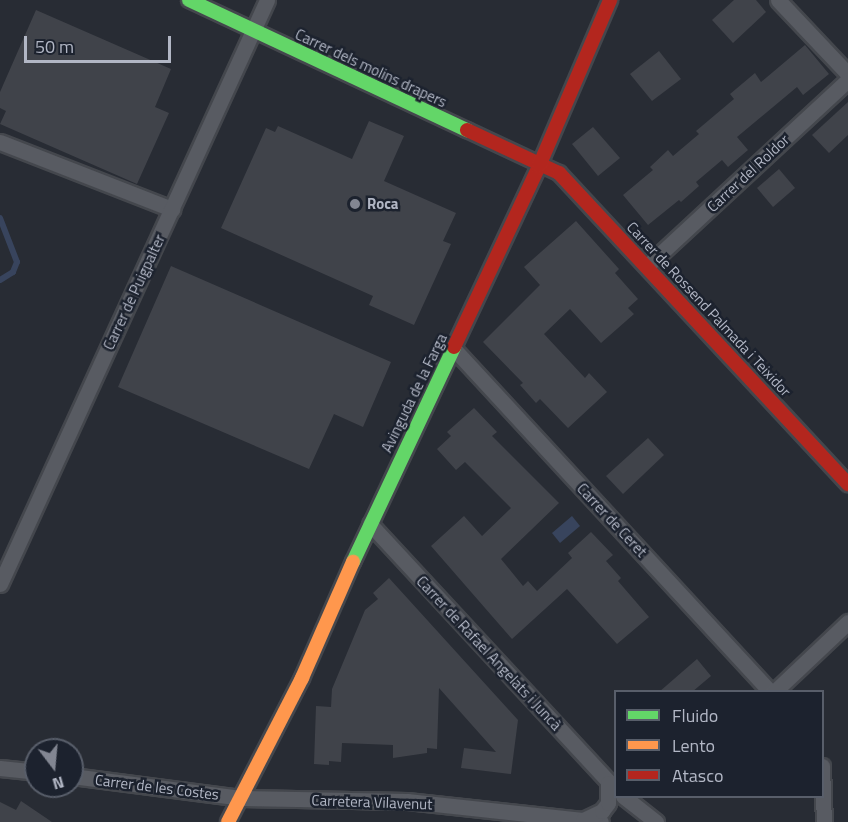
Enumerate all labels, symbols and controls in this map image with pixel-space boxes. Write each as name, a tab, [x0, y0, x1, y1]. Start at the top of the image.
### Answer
scale bar	[27, 24, 174, 62]
street label: Carrer dels molins drapers	[292, 25, 450, 111]
text: 50 m	[35, 33, 74, 60]
street label: Carrer del Roldor	[703, 130, 793, 216]
place label: Roca	[367, 195, 399, 213]
marker: Roca	[348, 197, 362, 211]
street label: Carrer de Rossend Palmada i Teixidor	[623, 218, 795, 400]
street label: Carrer de Puigpalter	[99, 231, 169, 353]
street label: Avinguda de la Farga	[377, 331, 451, 455]
street label: Carrer de Ceret	[573, 479, 651, 561]
street label: Carrer de Rafael Angelats i Juncà	[413, 572, 565, 734]
legend	[614, 690, 824, 798]
text: Fluido	[672, 702, 718, 729]
text: Lento	[672, 732, 715, 759]
north arrow	[24, 738, 84, 798]
text: Atasco	[672, 762, 723, 789]
text: N	[50, 770, 67, 796]
street label: Carrer de les Costes	[94, 770, 220, 804]
street label: Carretera Vilavenut	[311, 791, 433, 813]

